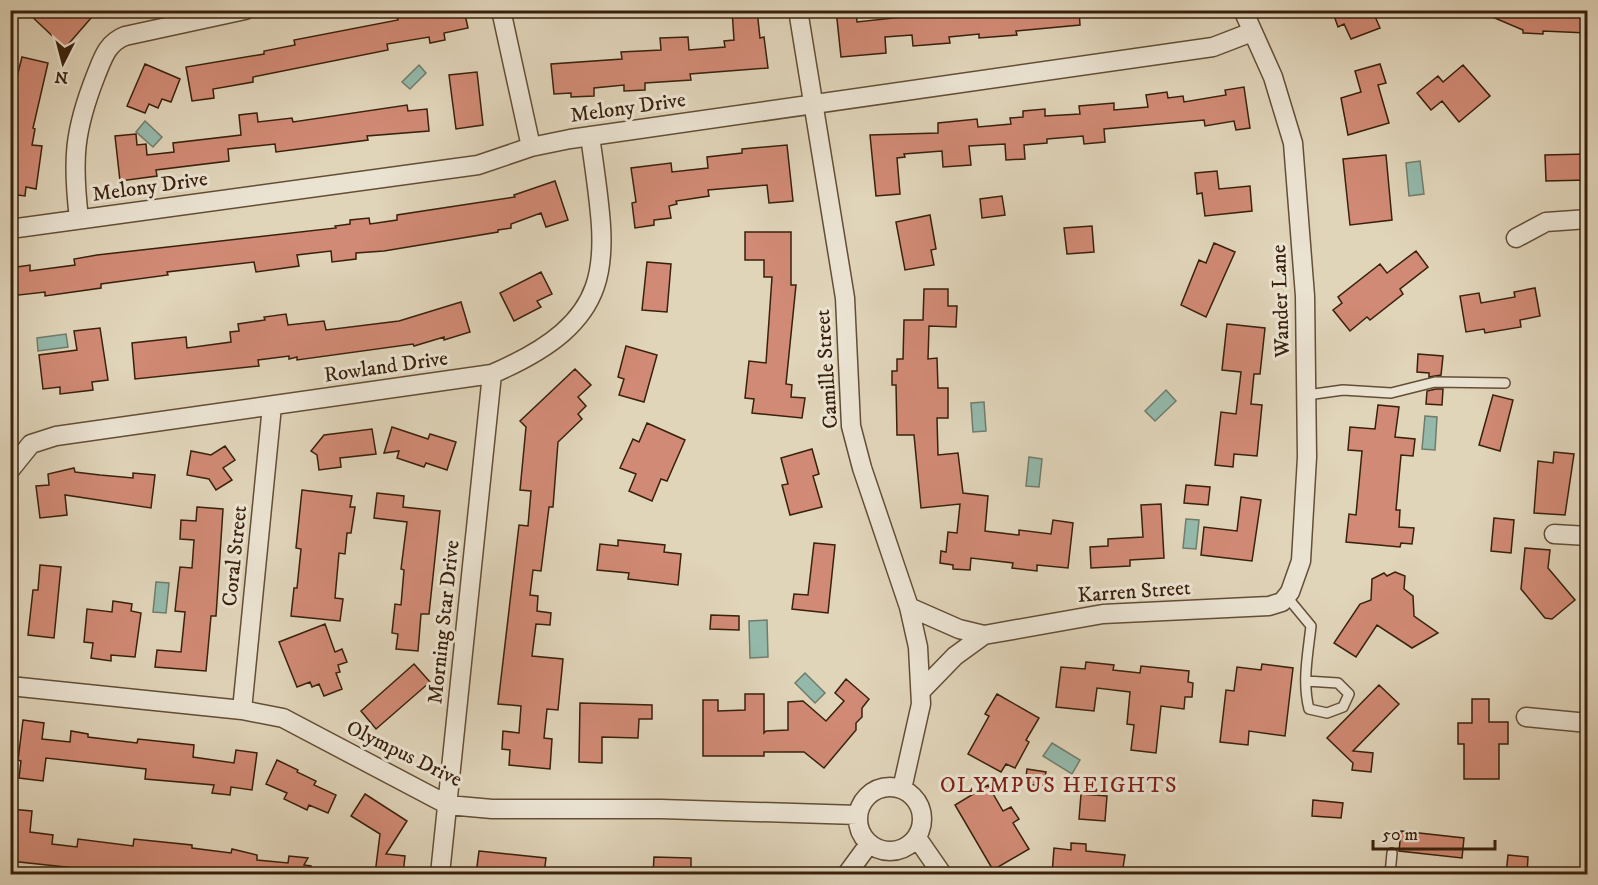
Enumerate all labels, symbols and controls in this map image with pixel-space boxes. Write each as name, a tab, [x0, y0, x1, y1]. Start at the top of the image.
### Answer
north arrow	[33, 33, 93, 93]
text: N	[54, 66, 69, 88]
street label: Melony Drive	[569, 87, 688, 129]
street label: Melony Drive	[91, 166, 210, 208]
street label: Wander Lane	[1266, 244, 1296, 359]
street label: Camille Street	[810, 308, 844, 430]
street label: Rowland Drive	[322, 345, 450, 389]
street label: Coral Street	[217, 504, 253, 608]
street label: Morning Star Drive	[422, 538, 466, 705]
street label: Karren Street	[1077, 575, 1192, 609]
street label: Olympus Drive	[342, 715, 466, 793]
district label: OLYMPUS HEIGHTS	[940, 772, 1178, 799]
scale bar	[1373, 813, 1494, 851]
text: 50 m	[1382, 824, 1418, 846]

